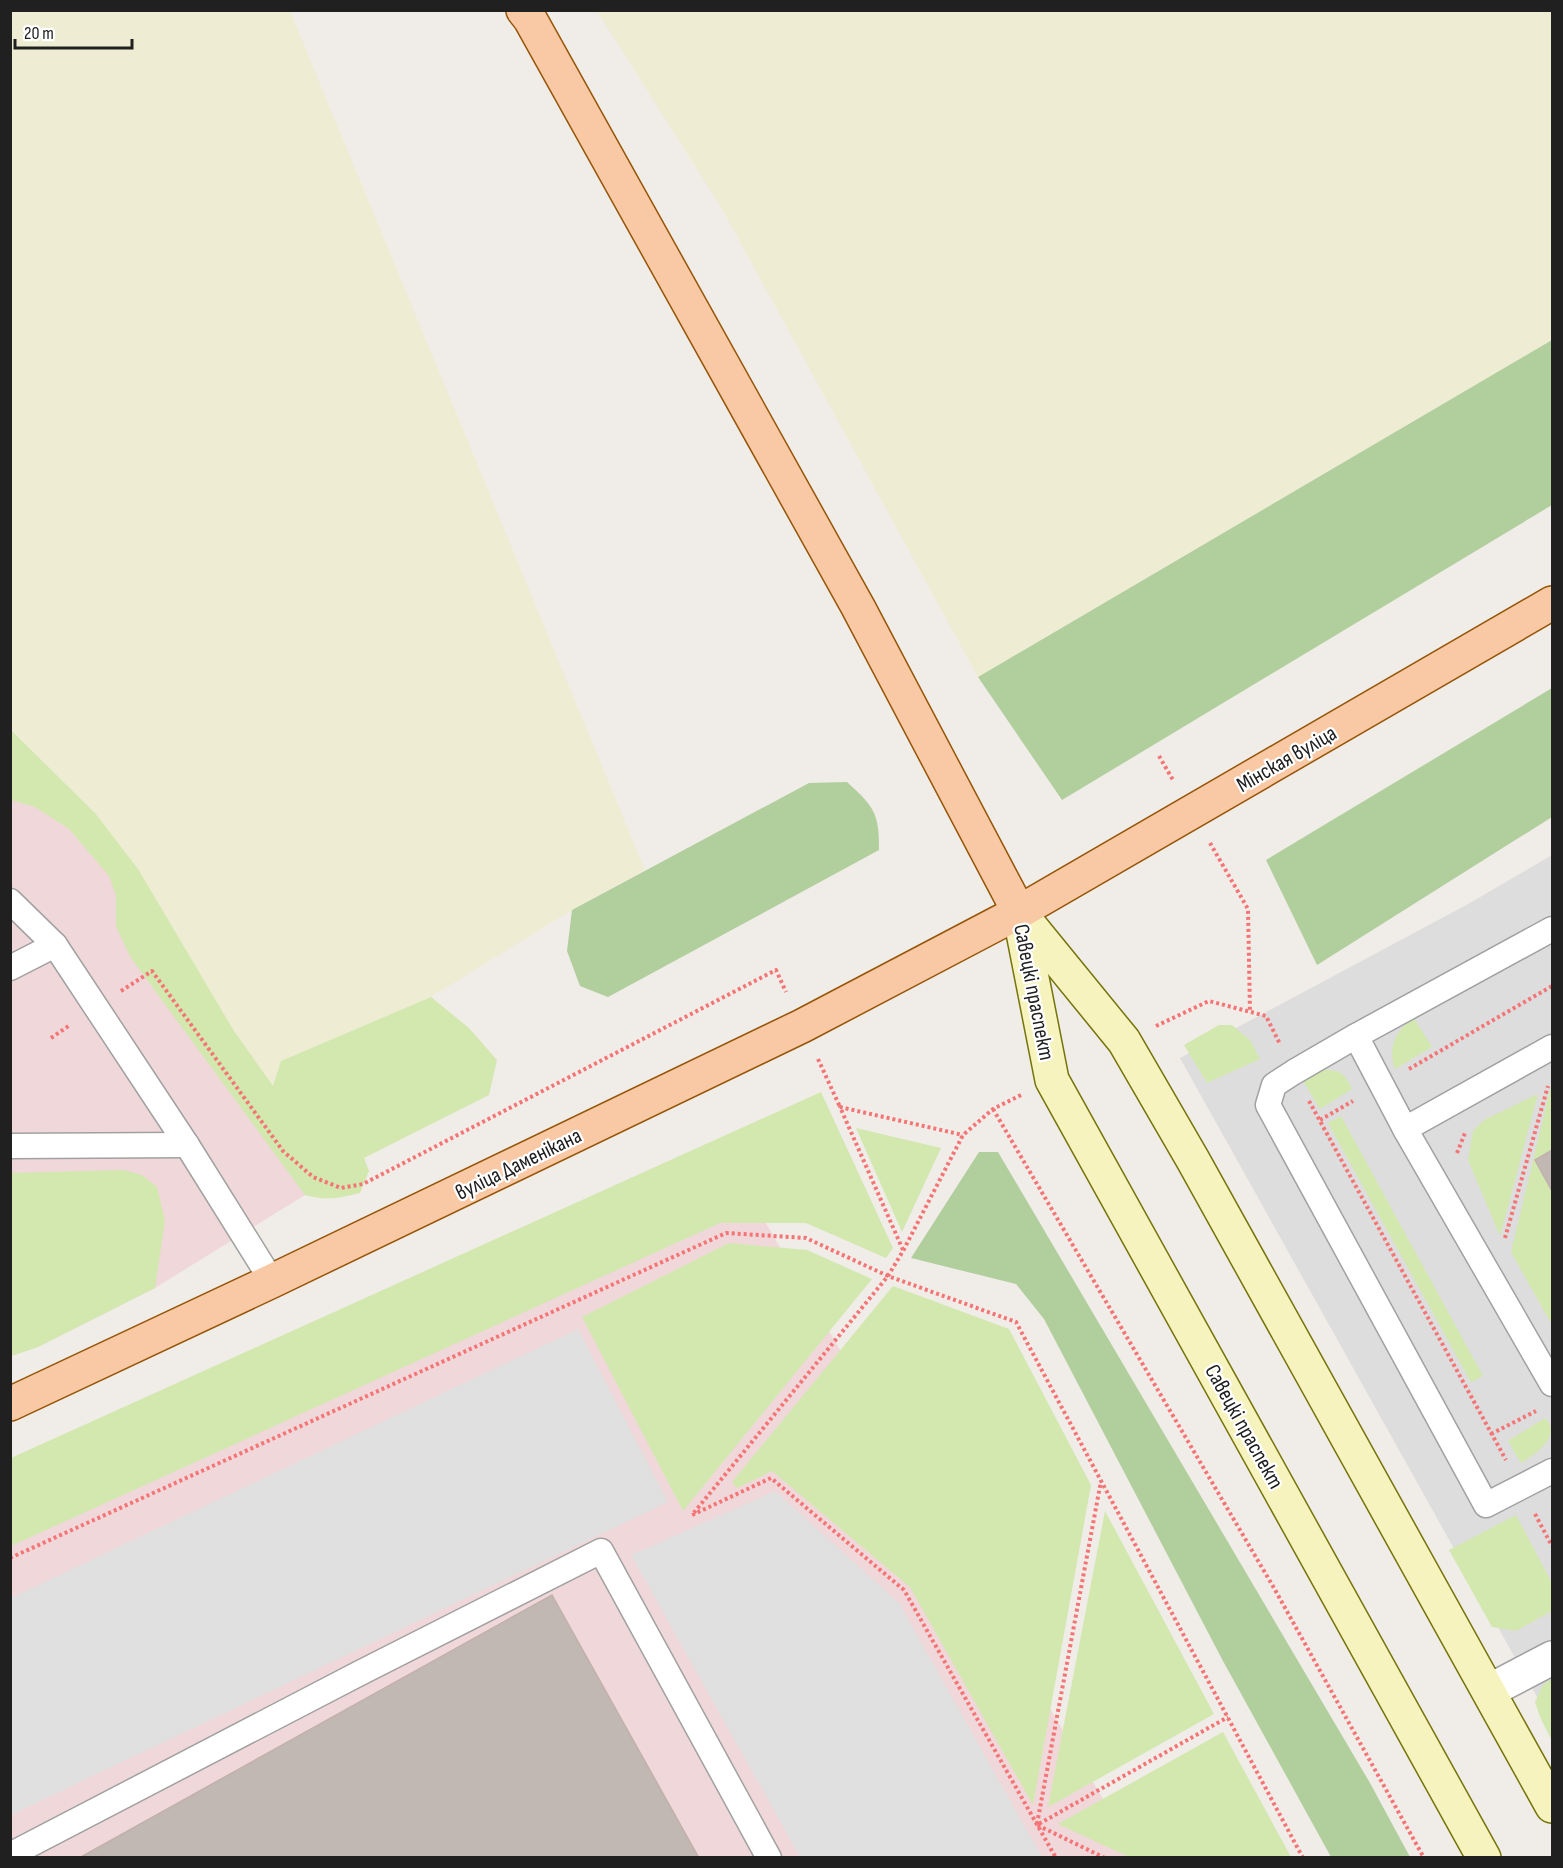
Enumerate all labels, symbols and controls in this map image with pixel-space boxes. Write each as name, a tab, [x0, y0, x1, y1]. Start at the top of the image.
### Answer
scale bar	[15, 12, 132, 50]
text: 20 m	[24, 23, 54, 44]
street label: Мінская вуліца	[1232, 720, 1342, 799]
street label: Савецкі праспект	[1007, 922, 1060, 1063]
street label: вуліца Даменікана	[451, 1122, 586, 1206]
street label: Савецкі праспект	[1198, 1360, 1289, 1494]

